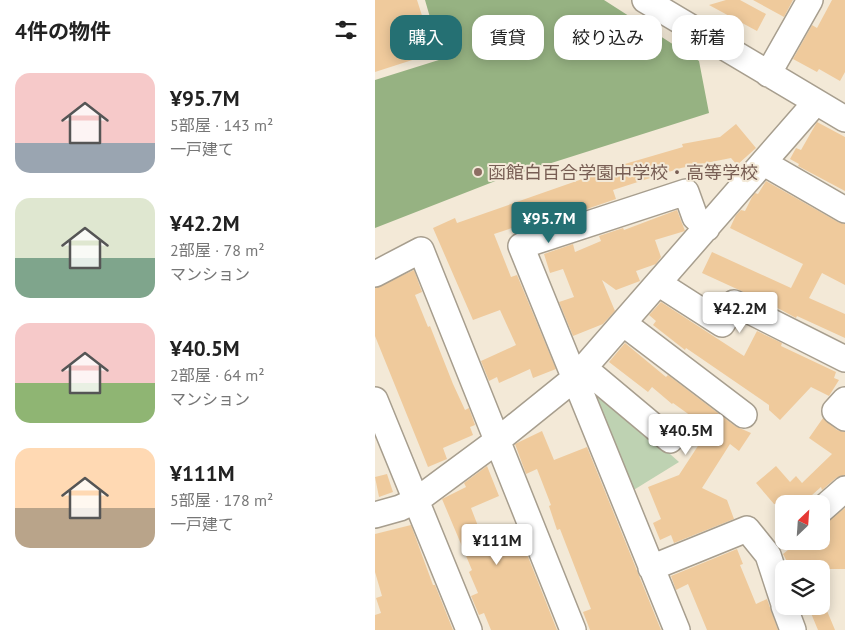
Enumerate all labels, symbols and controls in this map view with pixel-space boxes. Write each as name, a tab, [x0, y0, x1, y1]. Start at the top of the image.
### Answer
chip: 購入	[390, 15, 462, 60]
chip: 賃貸	[472, 15, 544, 60]
chip: 絞り込み	[554, 15, 662, 60]
chip: 新着	[672, 15, 744, 60]
icon: filters	[332, 16, 360, 44]
text: 4件の物件	[15, 18, 111, 45]
text: ¥95.7M	[170, 85, 240, 112]
icon: home	[55, 93, 115, 153]
text: 5部屋 · 143 m²	[170, 115, 273, 135]
text: 一戸建て	[170, 139, 234, 159]
place label: 函館白百合学園中学校・高等学校	[488, 161, 758, 184]
marker: 函館白百合学園中学校・高等学校	[472, 166, 484, 178]
pin: ¥95.7M	[508, 202, 590, 244]
text: ¥95.7M	[522, 208, 576, 228]
text: ¥42.2M	[170, 210, 240, 237]
icon: home	[55, 218, 115, 278]
text: 2部屋 · 78 m²	[170, 240, 265, 260]
text: マンション	[170, 264, 250, 284]
pin: ¥42.2M	[699, 292, 781, 334]
text: ¥42.2M	[713, 298, 767, 318]
text: ¥40.5M	[170, 335, 240, 362]
icon: home	[55, 343, 115, 403]
text: 2部屋 · 64 m²	[170, 365, 265, 385]
text: マンション	[170, 389, 250, 409]
pin: ¥40.5M	[645, 414, 727, 456]
text: ¥40.5M	[659, 420, 713, 440]
text: ¥111M	[170, 460, 234, 487]
icon: home	[55, 468, 115, 528]
text: 5部屋 · 178 m²	[170, 490, 273, 510]
north arrow	[775, 495, 830, 550]
map controls	[775, 495, 830, 615]
text: 一戸建て	[170, 514, 234, 534]
pin: ¥111M	[462, 524, 532, 566]
text: ¥111M	[472, 530, 522, 550]
button: layers	[775, 560, 830, 615]

